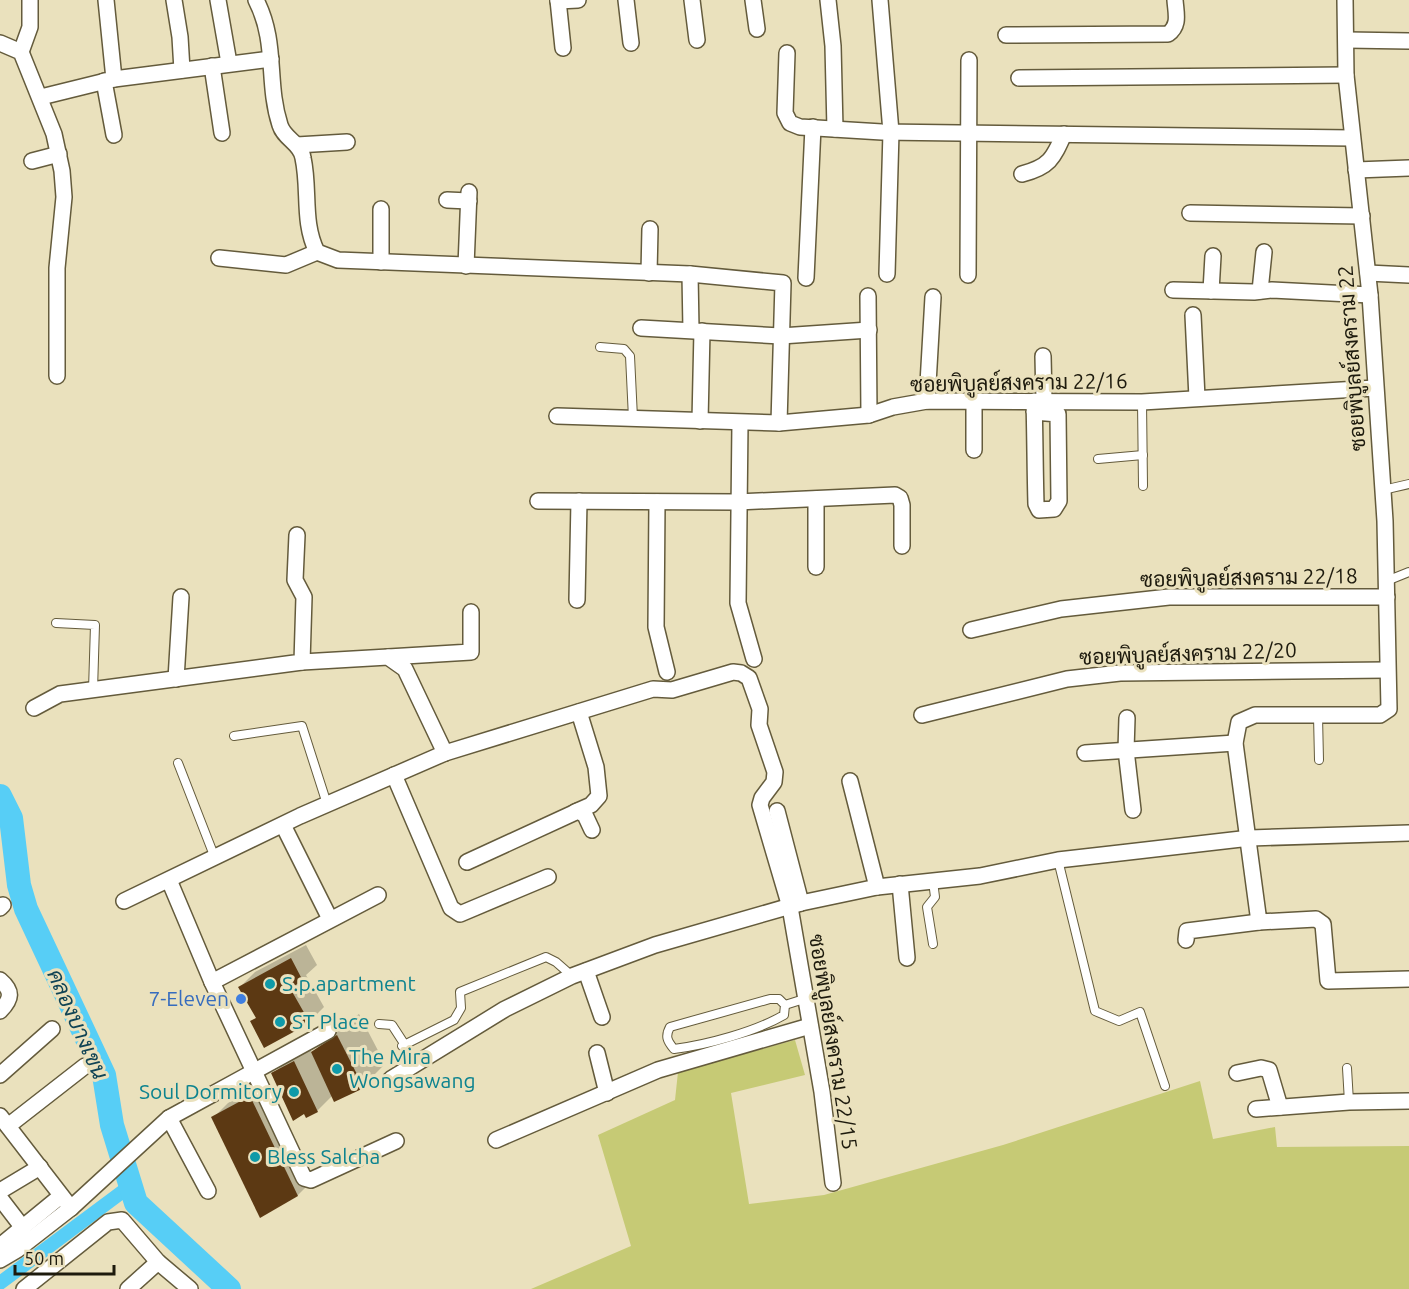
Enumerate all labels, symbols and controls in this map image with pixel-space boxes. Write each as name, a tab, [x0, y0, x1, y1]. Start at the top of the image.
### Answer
street label: ซอยพิบูลย์สงคราม 22	[1332, 264, 1373, 452]
street label: ซอยพิบูลย์สงคราม 22/16	[910, 367, 1128, 400]
street label: ซอยพิบูลย์สงคราม 22/18	[1140, 562, 1358, 595]
street label: ซอยพิบูลย์สงคราม 22/20	[1079, 636, 1297, 673]
street label: ซอยพิบูลย์สงคราม 22/15	[801, 932, 864, 1152]
water label: คลองบางเขน	[43, 965, 114, 1083]
place label: S.p.apartment	[282, 971, 416, 995]
marker: S.p.apartment	[263, 977, 277, 991]
place label: 7-Eleven	[148, 986, 229, 1010]
marker: 7-Eleven	[234, 992, 248, 1006]
place label: ST Place	[292, 1009, 370, 1033]
marker: ST Place	[273, 1015, 287, 1029]
place label: The Mira Wongsawang	[349, 1044, 475, 1092]
marker: The Mira Wongsawang	[330, 1062, 344, 1076]
place label: Soul Dormitory	[139, 1079, 282, 1103]
marker: Soul Dormitory	[287, 1085, 301, 1099]
place label: Bless Salcha	[267, 1144, 380, 1168]
marker: Bless Salcha	[248, 1150, 262, 1164]
scale bar	[15, 1238, 114, 1276]
text: 50 m	[24, 1248, 64, 1268]

